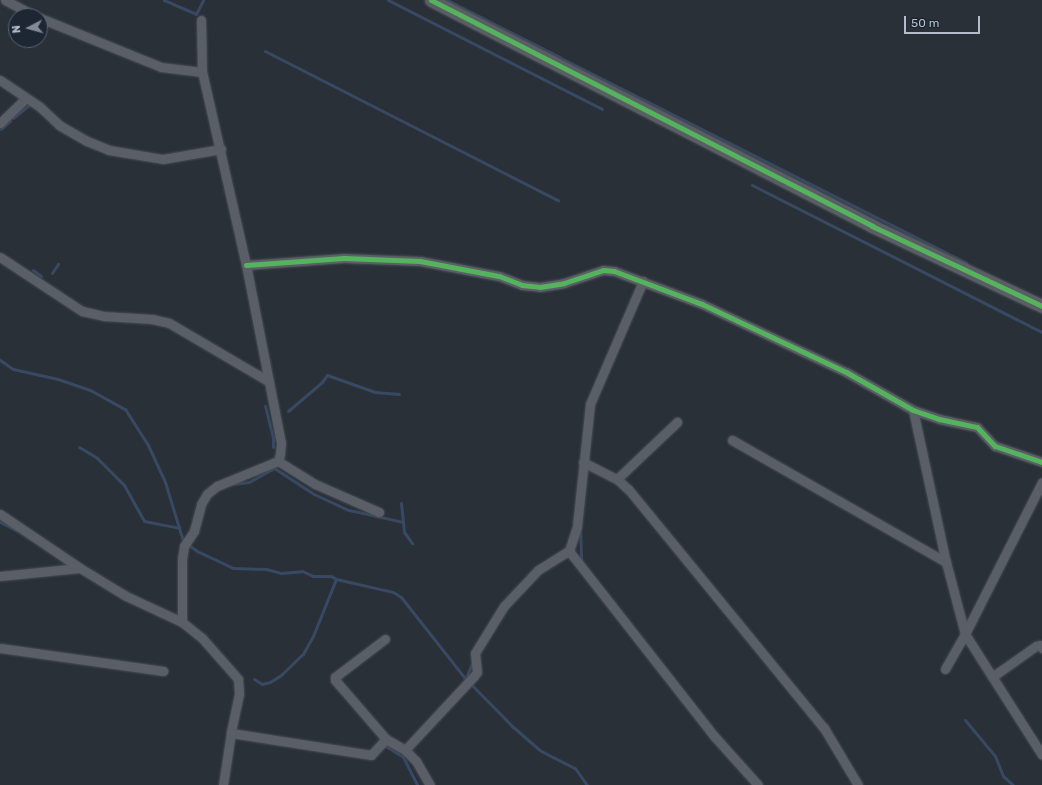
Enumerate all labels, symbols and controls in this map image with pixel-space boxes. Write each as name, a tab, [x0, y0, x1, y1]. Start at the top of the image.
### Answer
north arrow	[8, 8, 48, 48]
scale bar	[906, 8, 982, 34]
text: 50 m	[911, 16, 939, 30]
text: N	[10, 25, 23, 34]

